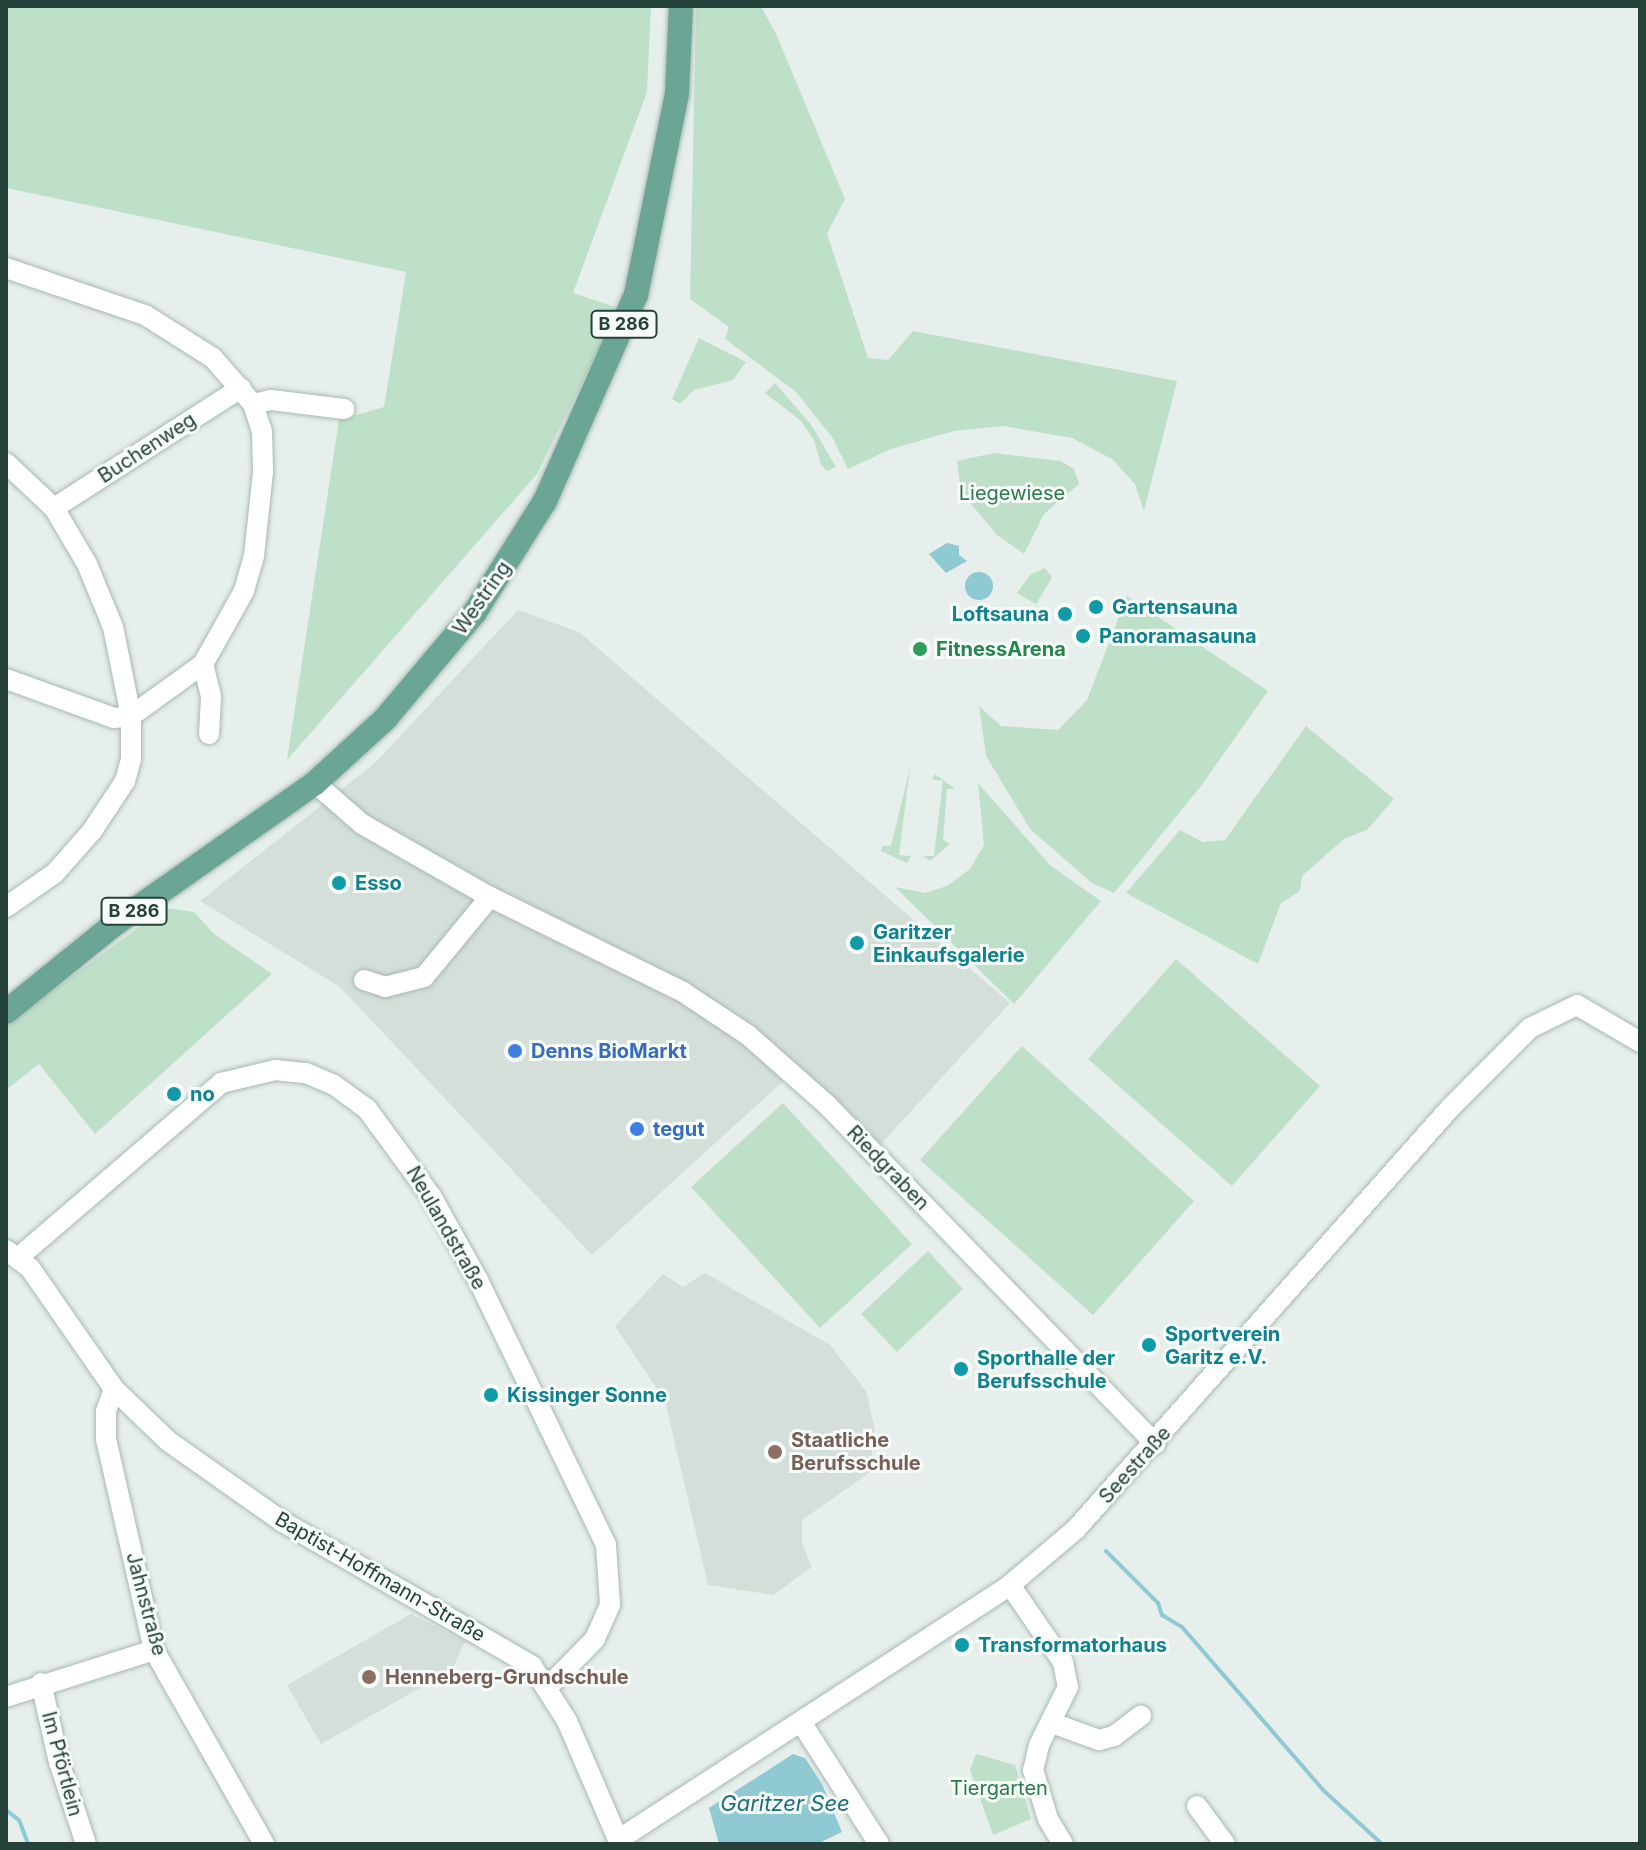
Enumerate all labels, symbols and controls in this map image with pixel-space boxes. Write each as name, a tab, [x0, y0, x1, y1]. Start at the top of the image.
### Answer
road number: B 286	[590, 310, 658, 338]
street label: Buchenweg	[94, 408, 200, 488]
park label: Liegewiese	[959, 481, 1065, 505]
street label: Westring	[448, 557, 516, 639]
place label: Gartensauna	[1112, 595, 1238, 619]
marker: Gartensauna	[1087, 598, 1105, 616]
place label: Loftsauna	[952, 602, 1049, 626]
marker: Loftsauna	[1056, 605, 1074, 623]
place label: Panoramasauna	[1099, 624, 1257, 648]
marker: Panoramasauna	[1074, 627, 1092, 645]
place label: FitnessArena	[936, 637, 1066, 661]
marker: FitnessArena	[911, 640, 929, 658]
place label: Esso	[355, 871, 402, 895]
marker: Esso	[330, 874, 348, 892]
road number: B 286	[100, 897, 168, 925]
place label: Garitzer Einkaufsgalerie	[873, 920, 1025, 967]
marker: Garitzer Einkaufsgalerie	[848, 934, 866, 952]
place label: Denns BioMarkt	[531, 1039, 687, 1063]
marker: Denns BioMarkt	[506, 1042, 524, 1060]
place label: no	[190, 1082, 215, 1106]
marker: no	[165, 1085, 183, 1103]
place label: tegut	[653, 1117, 704, 1141]
marker: tegut	[628, 1120, 646, 1138]
street label: Riedgraben	[842, 1121, 934, 1215]
street label: Neulandstraße	[401, 1162, 491, 1294]
place label: Sportverein Garitz e.V.	[1165, 1322, 1280, 1369]
marker: Sportverein Garitz e.V.	[1140, 1336, 1158, 1354]
place label: Sporthalle der Berufsschule	[977, 1346, 1115, 1393]
marker: Sporthalle der Berufsschule	[952, 1360, 970, 1378]
place label: Kissinger Sonne	[507, 1383, 667, 1407]
marker: Kissinger Sonne	[482, 1386, 500, 1404]
street label: Seestraße	[1094, 1421, 1176, 1509]
place label: Staatliche Berufsschule	[791, 1428, 921, 1475]
marker: Staatliche Berufsschule	[766, 1443, 784, 1461]
street label: Baptist-Hoffmann-Straße	[271, 1507, 489, 1647]
street label: Jahnstraße	[121, 1550, 171, 1658]
place label: Transformatorhaus	[978, 1633, 1167, 1657]
marker: Transformatorhaus	[953, 1636, 971, 1654]
place label: Henneberg-Grundschule	[385, 1665, 629, 1689]
marker: Henneberg-Grundschule	[360, 1668, 378, 1686]
street label: Im Pförtlein	[36, 1709, 88, 1819]
park label: Tiergarten	[950, 1776, 1048, 1800]
water label: Garitzer See	[720, 1791, 850, 1817]

